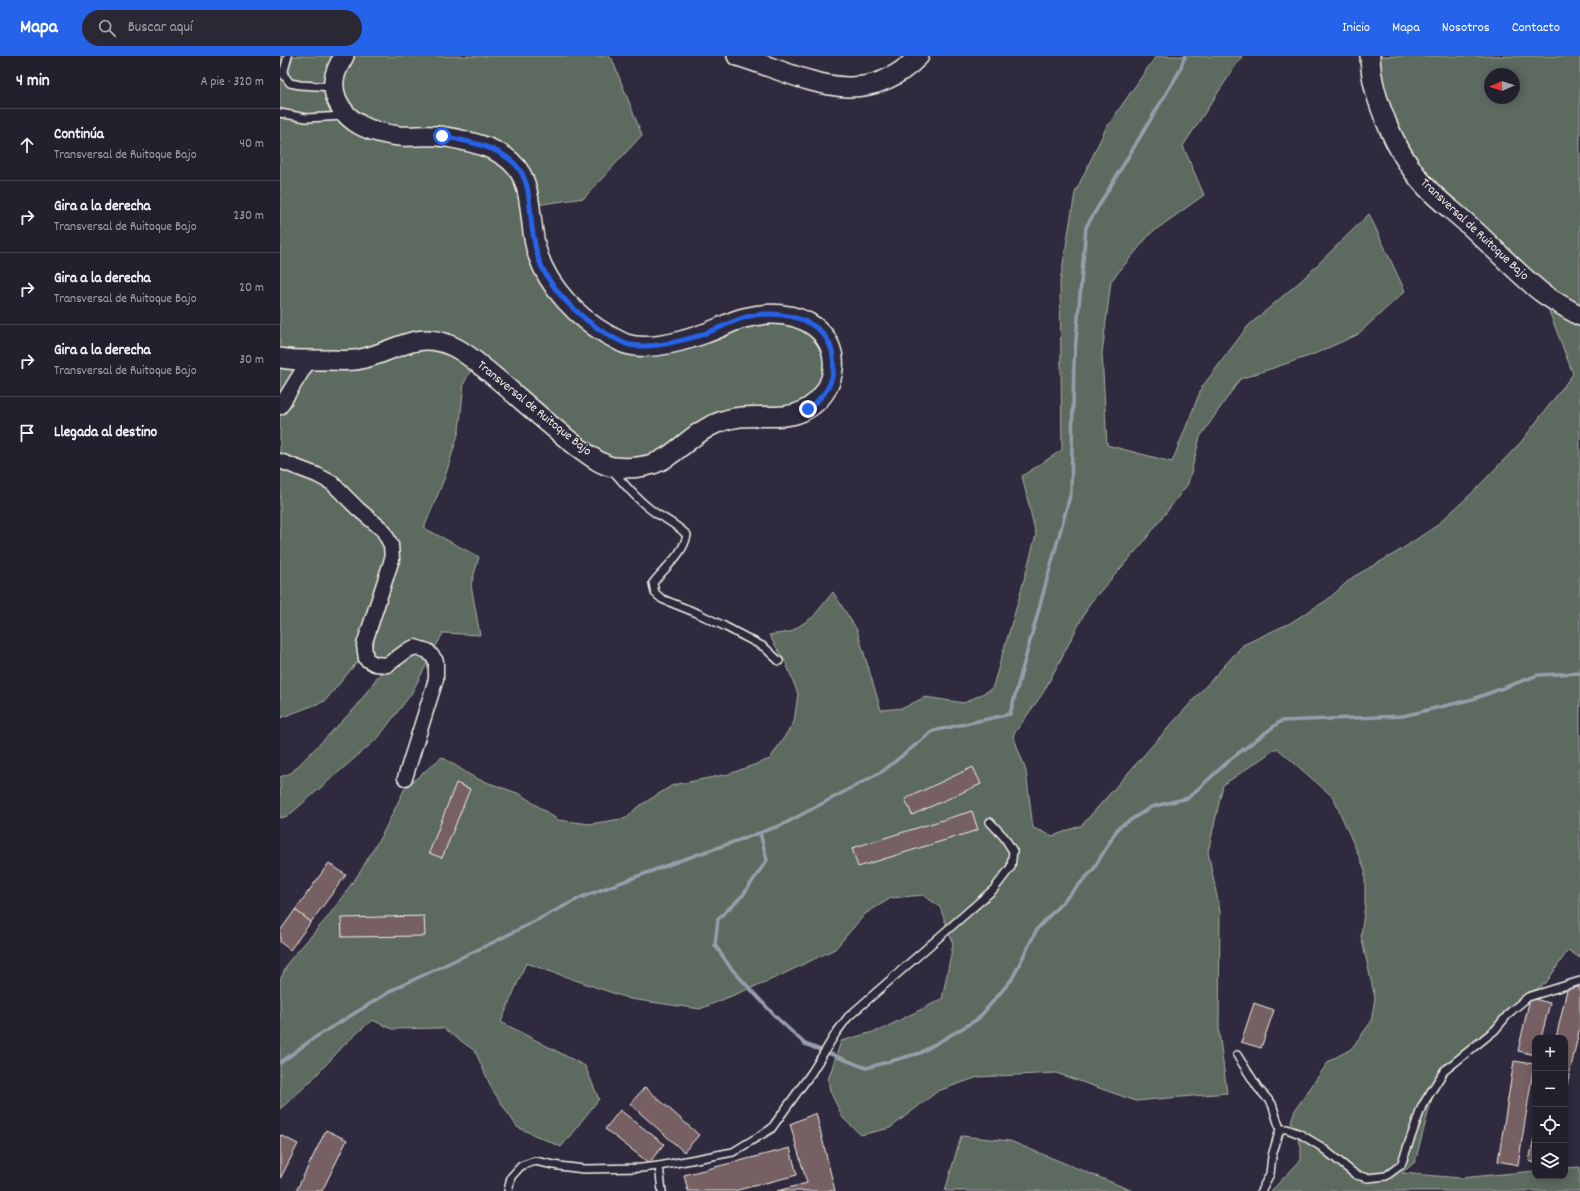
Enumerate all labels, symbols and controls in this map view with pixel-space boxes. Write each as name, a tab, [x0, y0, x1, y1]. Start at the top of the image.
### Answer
search box	[82, 10, 362, 46]
text: Mapa	[20, 15, 58, 42]
icon: search	[96, 17, 118, 39]
text: Buscar aquí	[128, 17, 193, 39]
text: Inicio	[1342, 18, 1370, 38]
text: Mapa	[1392, 18, 1420, 38]
text: Nosotros	[1442, 18, 1490, 38]
text: Contacto	[1512, 18, 1560, 38]
north arrow	[1484, 68, 1520, 104]
text: 4 min	[16, 70, 50, 94]
text: A pie · 320 m	[200, 73, 264, 92]
text: Continúa	[54, 124, 104, 146]
route start	[433, 127, 451, 145]
icon: ahead	[16, 134, 38, 156]
text: 40 m	[240, 135, 264, 154]
text: Transversal de Ruitoque Bajo	[54, 146, 196, 165]
street label: Transversal de Ruitoque Bajo	[1415, 174, 1533, 286]
text: Gira a la derecha	[54, 196, 151, 218]
icon: right	[16, 206, 38, 228]
text: 230 m	[234, 207, 264, 226]
text: Transversal de Ruitoque Bajo	[54, 218, 196, 237]
text: Gira a la derecha	[54, 268, 151, 290]
icon: right	[16, 278, 38, 300]
text: 20 m	[239, 279, 264, 298]
text: Transversal de Ruitoque Bajo	[54, 290, 196, 309]
text: Gira a la derecha	[54, 340, 151, 362]
icon: right	[16, 350, 38, 372]
text: 30 m	[239, 351, 264, 370]
street label: Transversal de Ruitoque Bajo	[473, 357, 595, 461]
text: Transversal de Ruitoque Bajo	[54, 362, 196, 381]
route end	[799, 400, 817, 418]
icon: arrive	[16, 422, 38, 444]
text: Llegada al destino	[54, 422, 157, 444]
map controls	[1532, 1035, 1568, 1179]
button: +	[1532, 1035, 1568, 1071]
button: −	[1532, 1071, 1568, 1107]
button: locate	[1532, 1107, 1568, 1143]
button: layers	[1532, 1143, 1568, 1179]

